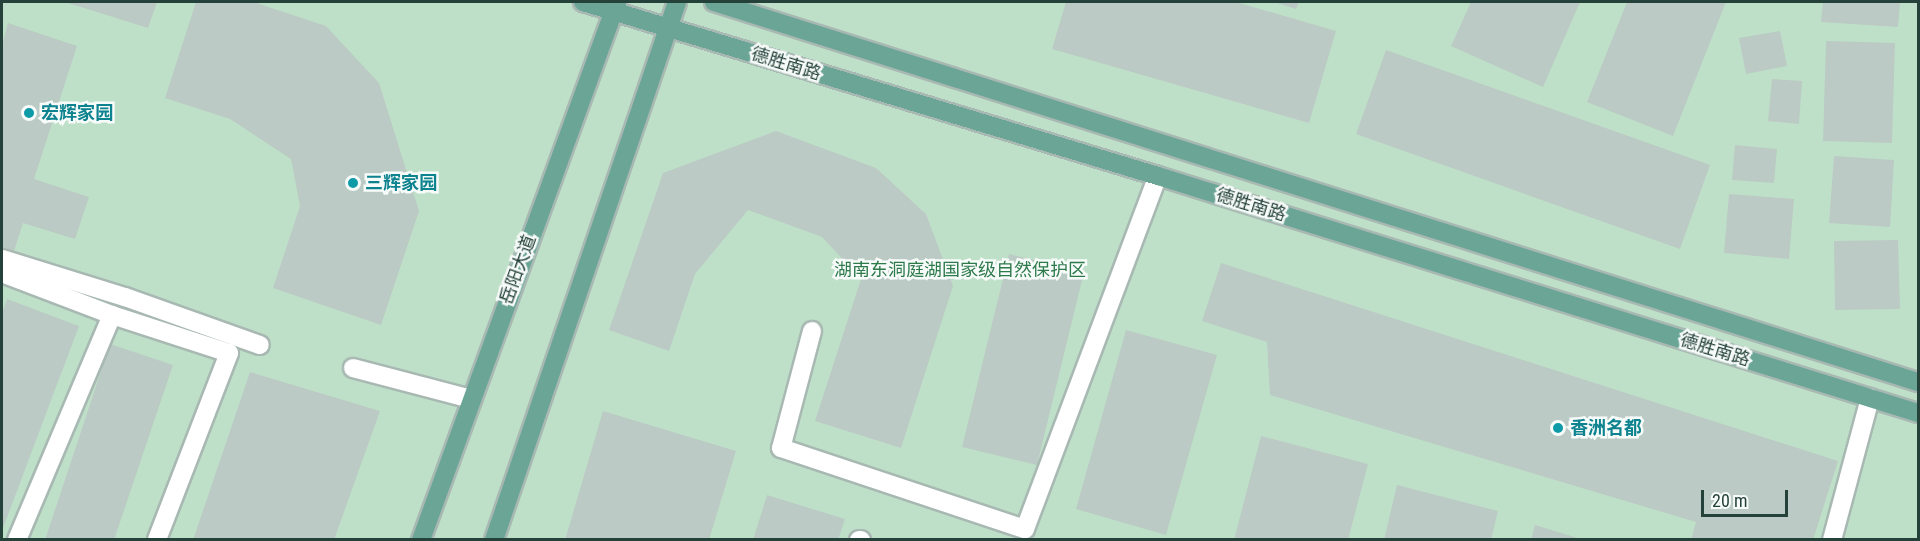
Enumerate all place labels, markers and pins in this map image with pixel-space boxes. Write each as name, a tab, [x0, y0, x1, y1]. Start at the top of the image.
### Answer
place label: 宏辉家园	[41, 102, 113, 124]
marker: 宏辉家园	[22, 106, 36, 120]
place label: 三辉家园	[365, 172, 437, 194]
marker: 三辉家园	[346, 176, 360, 190]
place label: 香洲名都	[1570, 417, 1642, 439]
marker: 香洲名都	[1551, 421, 1565, 435]

